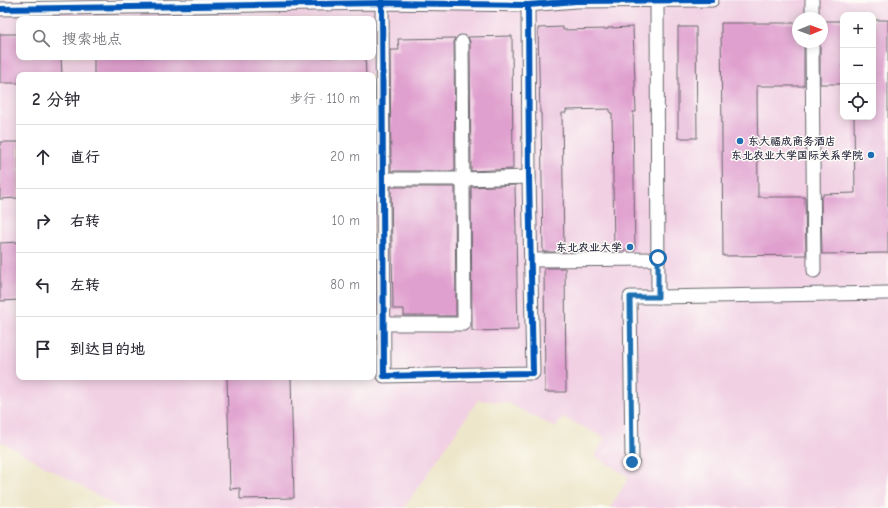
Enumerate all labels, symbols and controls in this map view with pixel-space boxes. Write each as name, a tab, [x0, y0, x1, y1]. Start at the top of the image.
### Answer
north arrow	[792, 12, 828, 48]
map controls	[840, 12, 876, 120]
button: +	[840, 12, 876, 48]
search box	[16, 16, 376, 60]
icon: search	[30, 27, 52, 49]
text: 搜索地点	[62, 30, 122, 48]
button: −	[840, 48, 876, 84]
button: locate	[840, 84, 876, 120]
text: 2 分钟	[32, 90, 81, 109]
text: 步行 · 110 m	[290, 91, 360, 106]
place label: 东大福成商务酒店	[748, 135, 836, 148]
marker: 东大福成商务酒店	[735, 136, 745, 146]
icon: ahead	[32, 146, 54, 168]
text: 直行	[70, 148, 100, 166]
text: 20 m	[330, 149, 360, 164]
place label: 东北农业大学国际关系学院	[731, 149, 863, 162]
marker: 东北农业大学国际关系学院	[866, 150, 876, 160]
icon: right	[32, 210, 54, 232]
text: 右转	[70, 212, 100, 230]
text: 10 m	[332, 213, 360, 228]
place label: 东北农业大学	[556, 241, 622, 254]
marker: 东北农业大学	[625, 242, 635, 252]
route start	[649, 249, 667, 267]
icon: left	[32, 274, 54, 296]
text: 左转	[70, 276, 100, 294]
text: 80 m	[330, 277, 360, 292]
icon: arrive	[32, 338, 54, 360]
text: 到达目的地	[70, 340, 145, 358]
route end	[623, 453, 641, 471]

